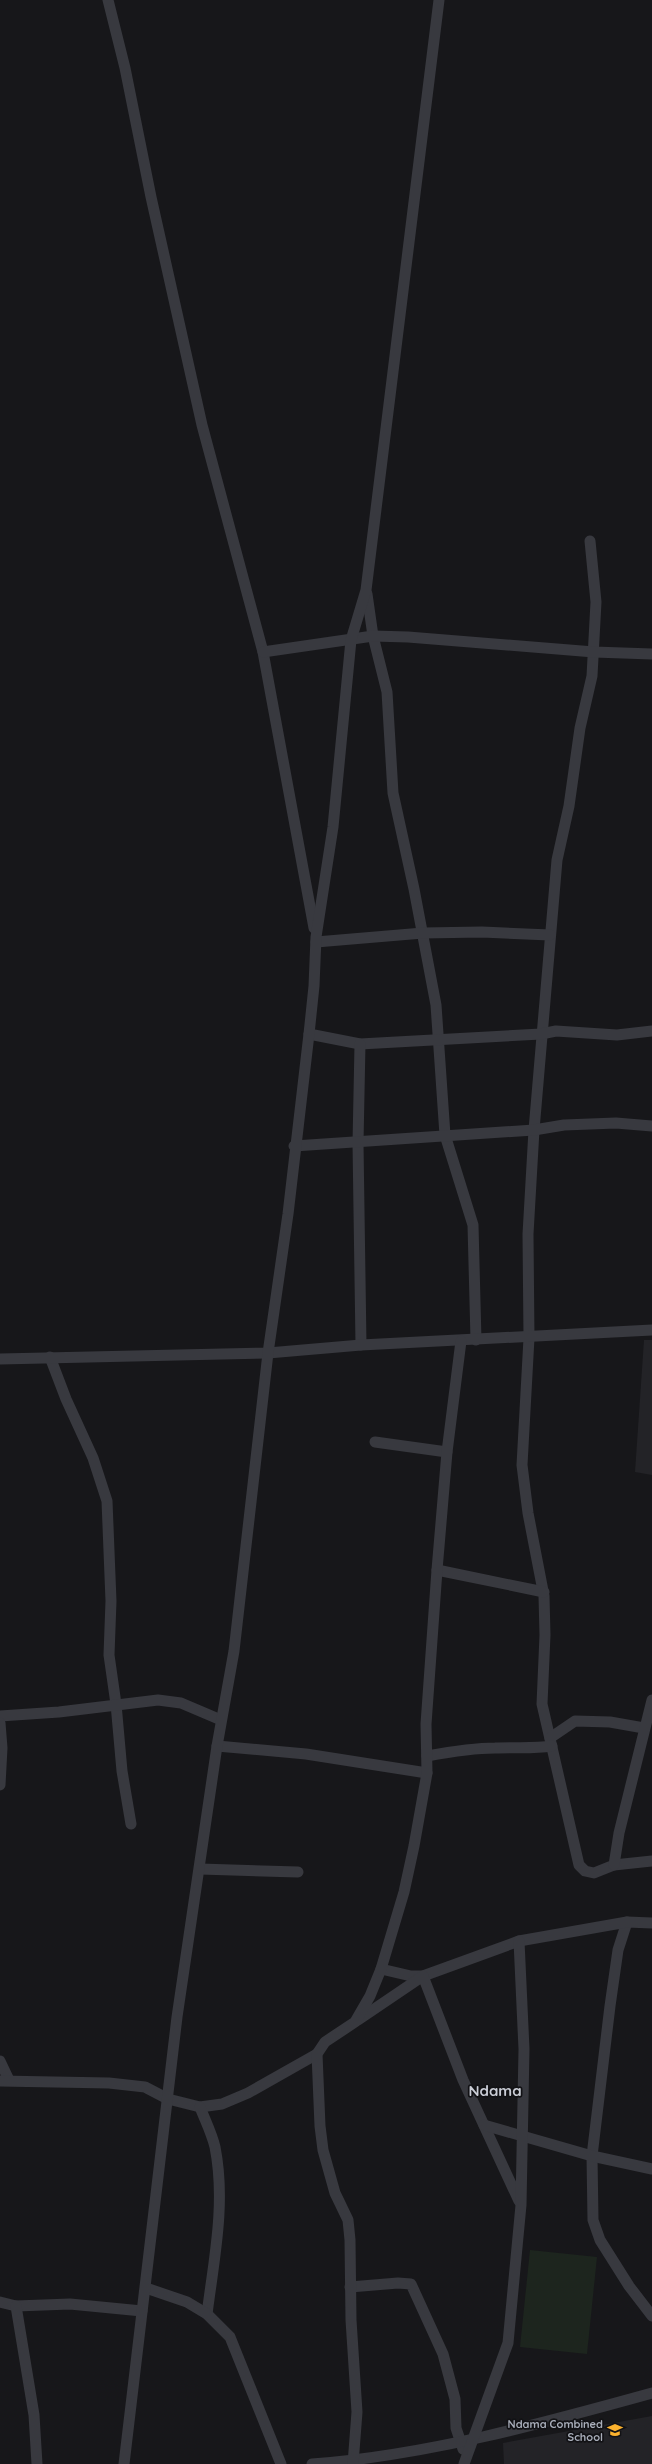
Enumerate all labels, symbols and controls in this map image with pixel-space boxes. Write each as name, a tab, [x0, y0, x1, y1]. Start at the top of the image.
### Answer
district label: Ndama	[468, 2081, 522, 2100]
place label: Ndama Combined School	[508, 2417, 603, 2444]
school or university icon: Ndama Combined School	[606, 2421, 624, 2439]

